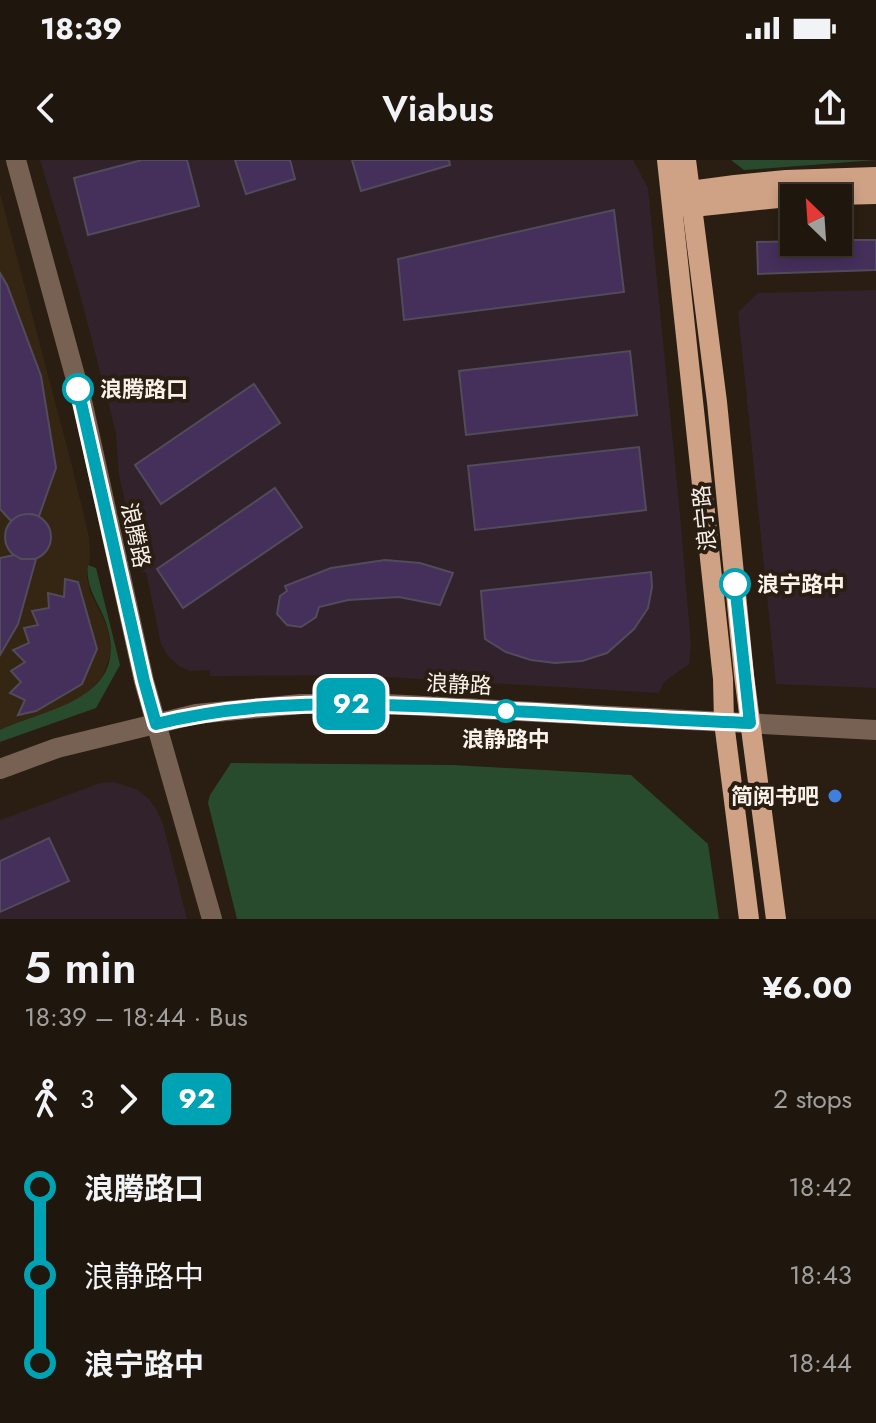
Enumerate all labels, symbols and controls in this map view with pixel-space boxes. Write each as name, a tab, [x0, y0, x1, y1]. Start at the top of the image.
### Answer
text: 18:39	[40, 7, 122, 50]
text: Viabus	[382, 82, 494, 134]
icon: back	[24, 86, 68, 130]
icon: share	[808, 86, 852, 130]
north arrow	[780, 184, 852, 256]
map controls	[780, 184, 852, 256]
place label: 浪腾路口	[100, 373, 188, 405]
marker: 浪腾路口	[63, 374, 93, 404]
street label: 浪宁路	[685, 484, 723, 552]
street label: 浪腾路	[113, 499, 159, 571]
place label: 浪宁路中	[757, 568, 845, 600]
marker: 浪宁路中	[720, 569, 750, 599]
street label: 浪静路	[425, 666, 493, 702]
line badge: 92	[315, 678, 387, 730]
text: 92	[332, 683, 370, 724]
marker: 浪静路中	[495, 700, 517, 722]
place label: 浪静路中	[462, 723, 550, 755]
place label: 简阅书吧	[731, 780, 819, 812]
marker: 简阅书吧	[826, 787, 844, 805]
text: 5 min	[24, 936, 137, 1000]
text: ¥6.00	[762, 966, 852, 1009]
text: 18:39 – 18:44 · Bus	[24, 998, 248, 1036]
icon: walk	[24, 1077, 68, 1121]
icon: forward	[106, 1077, 150, 1121]
text: 92	[178, 1078, 215, 1119]
text: 3	[80, 1080, 94, 1118]
text: 2 stops	[773, 1080, 852, 1118]
text: 浪腾路口	[84, 1167, 204, 1210]
text: 18:42	[788, 1168, 852, 1206]
text: 浪静路中	[84, 1255, 204, 1298]
text: 18:43	[789, 1256, 852, 1294]
text: 浪宁路中	[84, 1343, 204, 1386]
text: 18:44	[788, 1344, 852, 1382]

